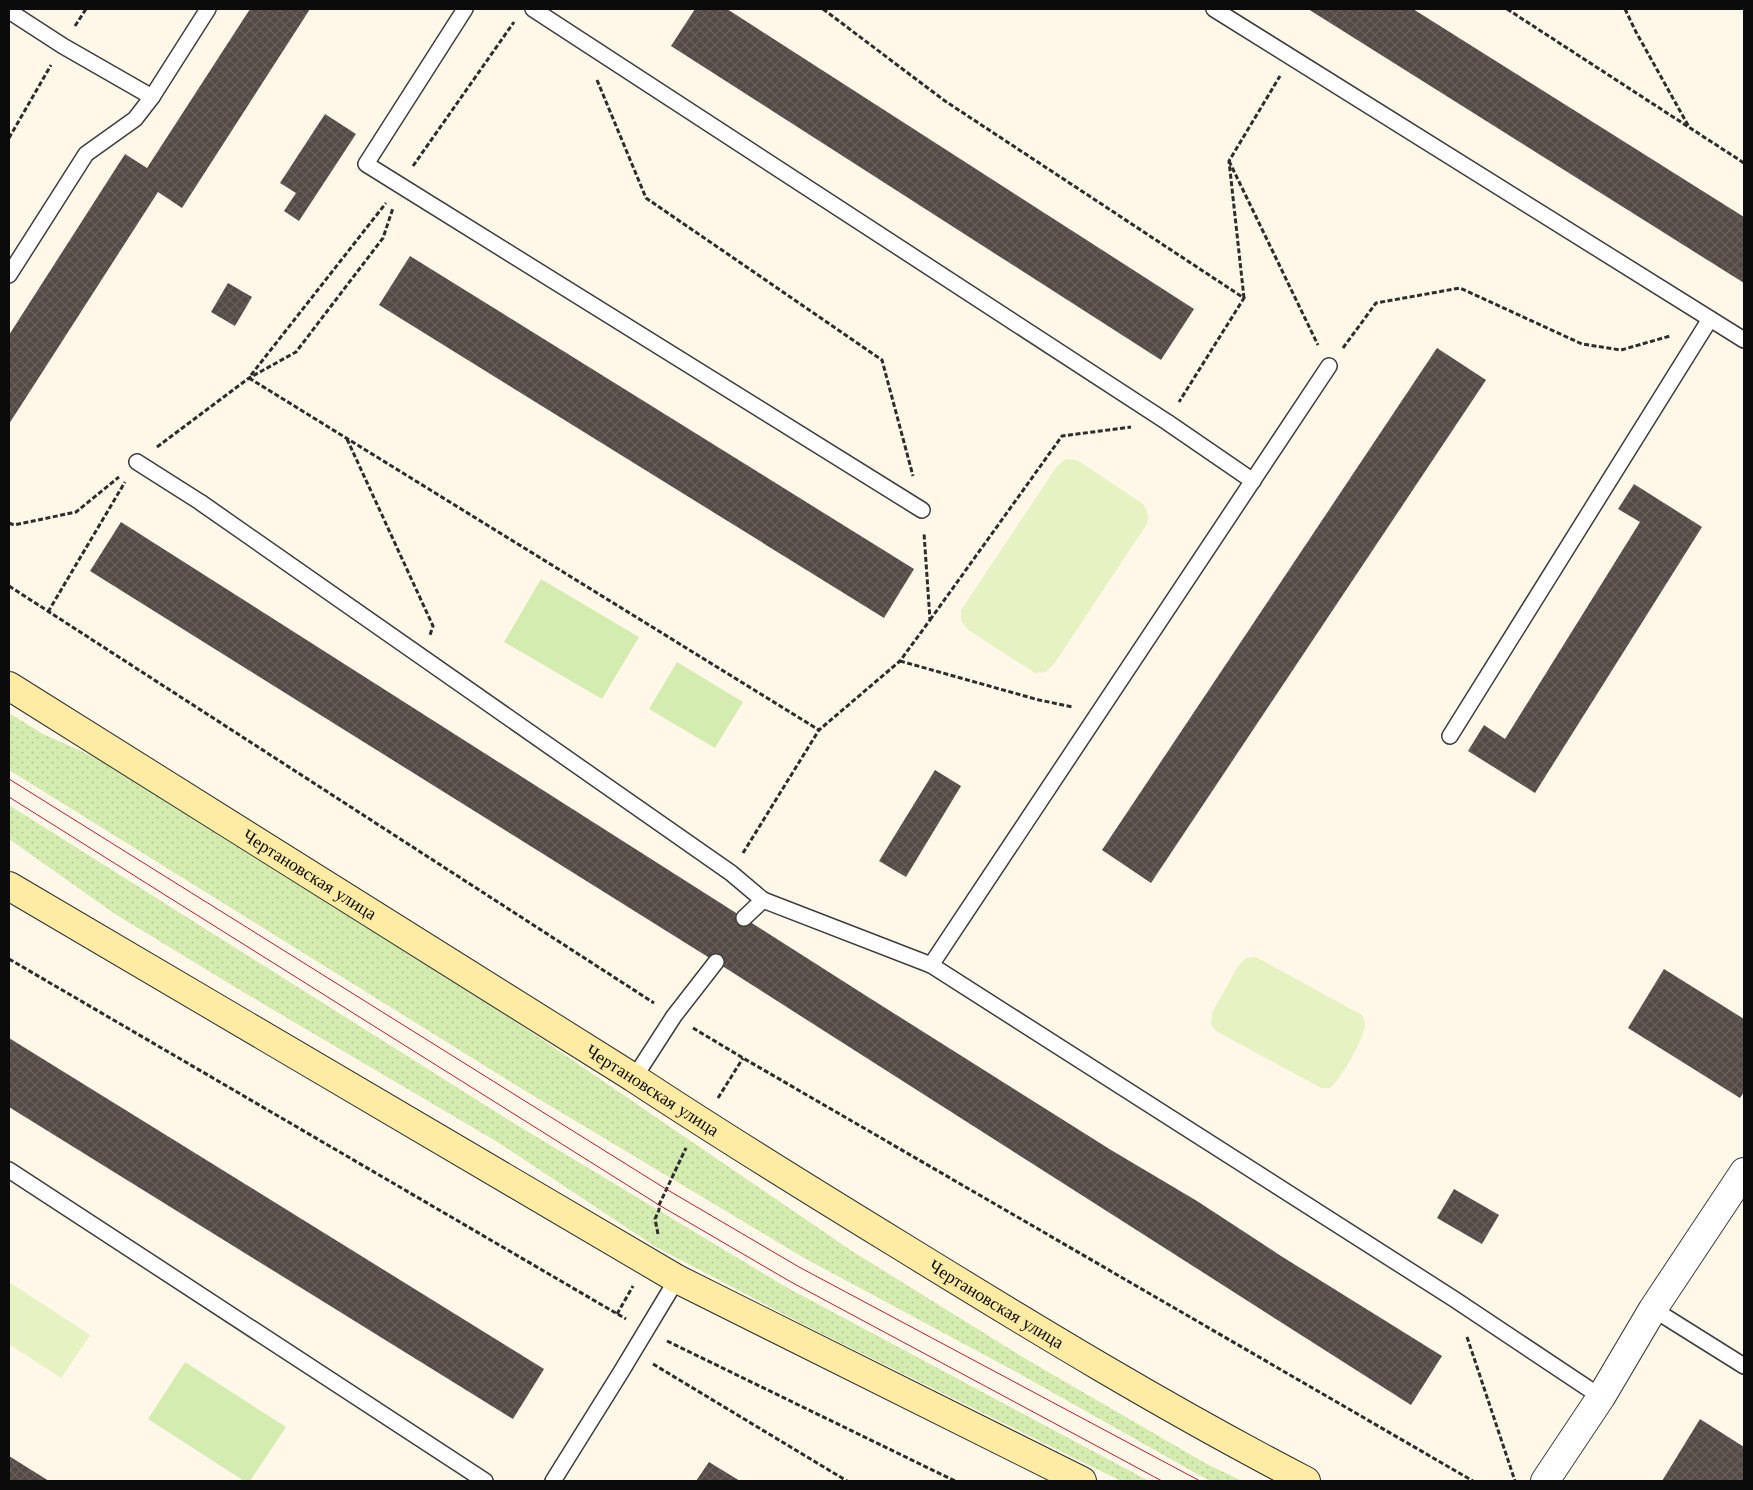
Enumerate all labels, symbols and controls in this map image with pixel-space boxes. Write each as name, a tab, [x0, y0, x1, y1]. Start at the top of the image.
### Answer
street label: Чертановская улица	[239, 824, 381, 925]
street label: Чертановская улица	[582, 1040, 723, 1141]
street label: Чертановская улица	[925, 1255, 1068, 1354]

